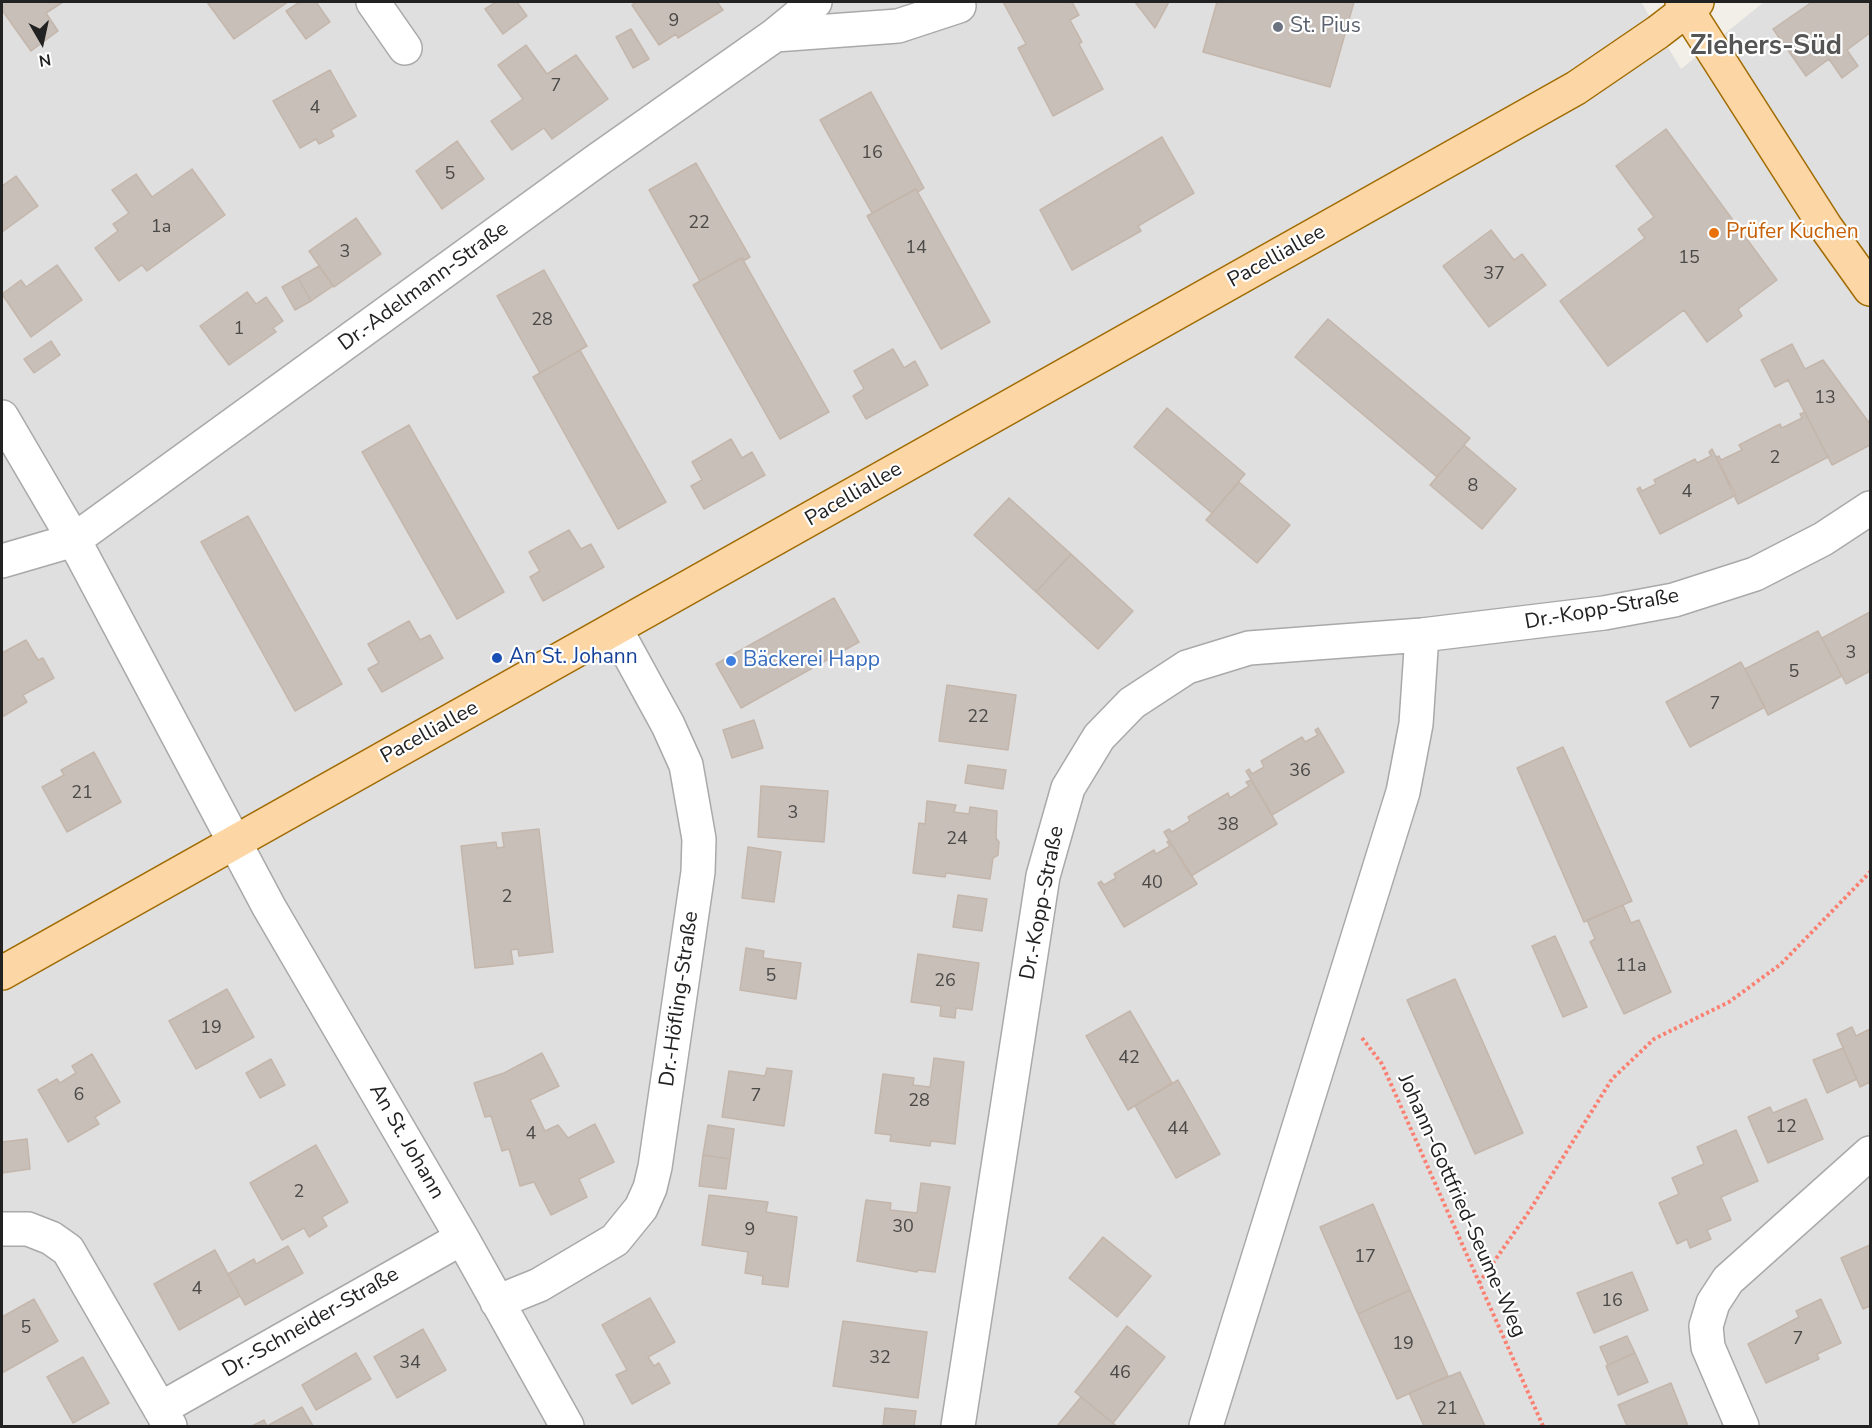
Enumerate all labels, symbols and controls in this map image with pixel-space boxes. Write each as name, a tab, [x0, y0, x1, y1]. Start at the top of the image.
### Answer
house number: 9	[669, 11, 679, 33]
north arrow	[12, 12, 72, 72]
place label: St. Pius	[1290, 14, 1361, 40]
marker: St. Pius	[1271, 20, 1285, 34]
district label: Ziehers-Süd	[1690, 31, 1842, 63]
text: N	[37, 48, 52, 72]
house number: 7	[551, 76, 561, 98]
house number: 4	[310, 98, 320, 120]
house number: 16	[861, 143, 883, 165]
house number: 5	[445, 164, 455, 186]
house number: 22	[688, 213, 710, 235]
house number: 1a	[151, 217, 171, 239]
street label: Dr.-Adelmann-Straße	[334, 217, 514, 357]
street label: Pacelliallee	[1224, 220, 1330, 294]
place label: Prüfer Kuchen	[1726, 220, 1859, 246]
marker: Prüfer Kuchen	[1707, 226, 1721, 240]
house number: 14	[905, 238, 927, 260]
house number: 3	[340, 242, 350, 264]
house number: 15	[1678, 248, 1700, 270]
house number: 37	[1483, 264, 1505, 286]
house number: 28	[531, 310, 553, 332]
house number: 1	[234, 319, 244, 341]
house number: 13	[1814, 388, 1836, 410]
house number: 2	[1770, 448, 1780, 470]
street label: Pacelliallee	[801, 457, 907, 533]
house number: 8	[1468, 476, 1478, 498]
house number: 4	[1682, 482, 1692, 504]
street label: Dr.-Kopp-Straße	[1523, 584, 1681, 636]
house number: 3	[1846, 643, 1856, 665]
place label: An St. Johann	[509, 645, 638, 671]
place label: Bäckerei Happ	[743, 648, 880, 674]
marker: An St. Johann	[490, 651, 504, 665]
marker: Bäckerei Happ	[724, 654, 738, 668]
house number: 5	[1789, 662, 1799, 684]
house number: 7	[1710, 694, 1720, 716]
street label: Pacelliallee	[377, 696, 483, 770]
house number: 22	[967, 707, 989, 729]
house number: 36	[1289, 761, 1311, 783]
house number: 21	[71, 783, 93, 805]
house number: 3	[788, 803, 798, 825]
house number: 38	[1217, 815, 1239, 837]
street label: Dr.-Kopp-Straße	[1016, 824, 1070, 982]
house number: 24	[946, 829, 968, 851]
house number: 40	[1141, 873, 1163, 895]
house number: 2	[502, 887, 512, 909]
street label: Dr.-Höfling-Straße	[655, 910, 705, 1088]
house number: 11a	[1615, 956, 1647, 978]
house number: 5	[766, 966, 776, 988]
house number: 26	[934, 971, 956, 993]
house number: 19	[200, 1018, 222, 1040]
house number: 42	[1118, 1048, 1140, 1070]
street label: Johann-Gottfried-Seume-Weg	[1391, 1071, 1531, 1341]
street label: An St. Johann	[363, 1080, 449, 1204]
house number: 6	[74, 1085, 84, 1107]
house number: 7	[751, 1086, 761, 1108]
house number: 28	[908, 1091, 930, 1113]
house number: 12	[1775, 1117, 1797, 1139]
house number: 44	[1167, 1119, 1189, 1141]
house number: 4	[526, 1124, 536, 1146]
house number: 2	[294, 1182, 304, 1204]
house number: 30	[892, 1217, 914, 1239]
house number: 9	[745, 1220, 755, 1242]
house number: 17	[1354, 1247, 1376, 1269]
street label: Dr.-Schneider-Straße	[218, 1262, 404, 1384]
house number: 4	[192, 1279, 202, 1301]
house number: 16	[1601, 1291, 1623, 1313]
house number: 5	[21, 1318, 31, 1340]
house number: 7	[1793, 1329, 1803, 1351]
house number: 19	[1392, 1334, 1414, 1356]
house number: 32	[869, 1348, 891, 1370]
house number: 34	[399, 1353, 421, 1375]
house number: 46	[1109, 1363, 1131, 1385]
house number: 21	[1436, 1399, 1458, 1421]

